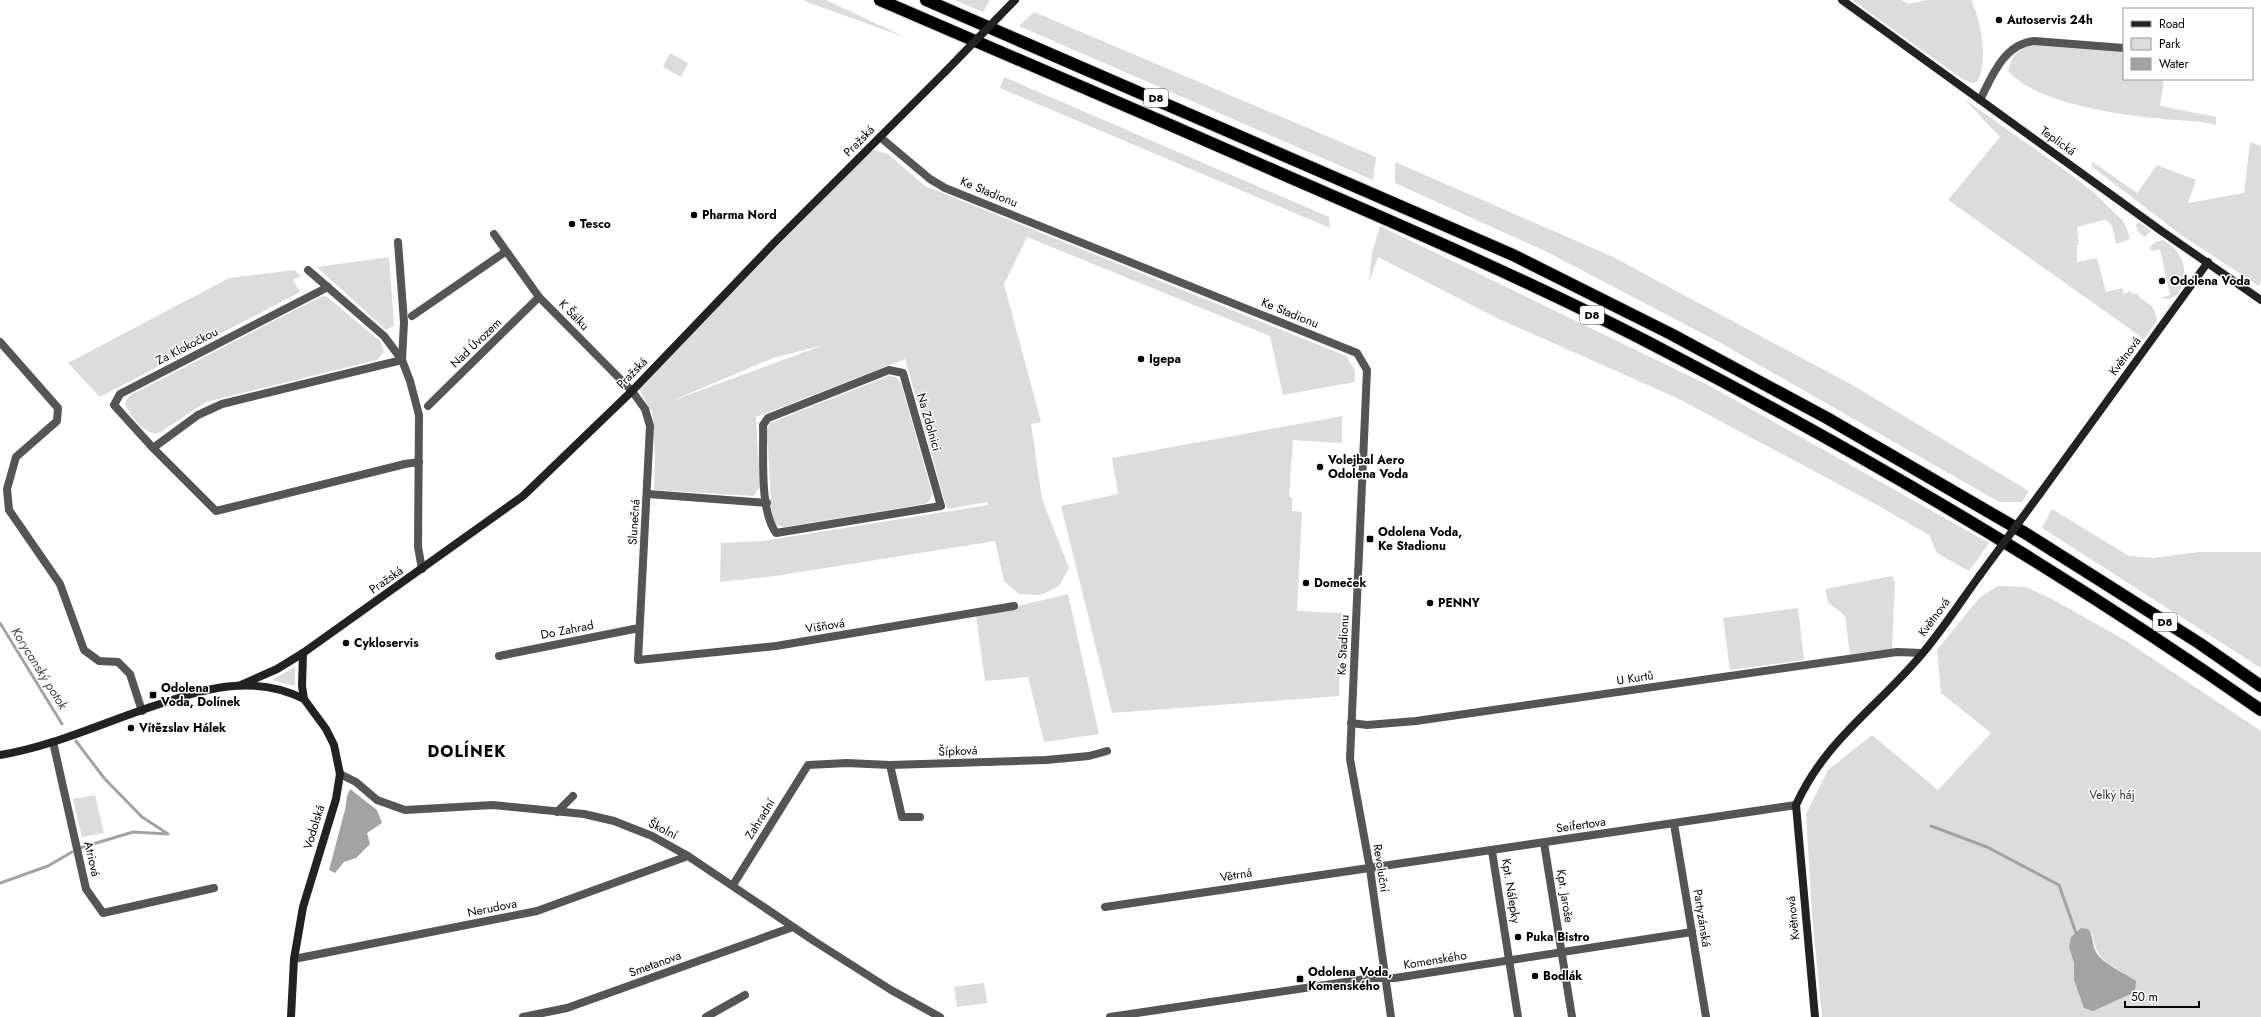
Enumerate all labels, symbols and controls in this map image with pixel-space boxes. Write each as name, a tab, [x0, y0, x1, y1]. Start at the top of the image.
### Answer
legend	[2123, 8, 2253, 80]
place label: Autoservis 24h	[2006, 11, 2093, 29]
marker: Autoservis 24h	[1994, 15, 2004, 25]
text: Road	[2159, 15, 2185, 33]
text: Park	[2159, 35, 2181, 53]
text: Water	[2159, 55, 2190, 73]
road number: D8	[1144, 89, 1168, 107]
street label: Pražská	[839, 121, 879, 161]
street label: Teplická	[2036, 122, 2080, 160]
street label: Ke Stadionu	[958, 172, 1020, 212]
place label: Pharma Nord	[702, 206, 777, 224]
marker: Pharma Nord	[689, 210, 699, 220]
place label: Tesco	[580, 215, 611, 233]
marker: Tesco	[567, 219, 577, 229]
place label: Odolena Voda	[2170, 272, 2250, 290]
marker: Odolena Voda	[2157, 276, 2167, 286]
street label: Ke Stadionu	[1259, 293, 1321, 333]
street label: K Šálku	[555, 295, 593, 335]
road number: D8	[1580, 306, 1604, 324]
street label: Nad Úvozem	[446, 314, 506, 372]
street label: Za Klokočkou	[153, 323, 221, 369]
street label: Květnová	[2105, 333, 2145, 379]
place label: Igepa	[1149, 350, 1181, 368]
street label: Pražská	[612, 353, 652, 393]
marker: Igepa	[1136, 354, 1146, 364]
street label: Na Zdolnici	[912, 391, 946, 453]
place label: Volejbal Aero Odolena Voda	[1327, 451, 1408, 483]
marker: Volejbal Aero Odolena Voda	[1315, 462, 1325, 472]
street label: Slunečná	[623, 498, 645, 546]
place label: Odolena Voda, Ke Stadionu	[1378, 523, 1462, 555]
marker: Odolena Voda, Ke Stadionu	[1365, 534, 1375, 544]
street label: Pražská	[365, 562, 407, 598]
place label: Domeček	[1314, 574, 1366, 592]
marker: Domeček	[1301, 578, 1311, 588]
place label: PENNY	[1438, 594, 1480, 612]
street label: Květnová	[1914, 594, 1954, 640]
marker: PENNY	[1425, 598, 1435, 608]
road number: D8	[2153, 613, 2177, 631]
street label: Višňová	[804, 614, 846, 638]
street label: Ke Stadionu	[1332, 614, 1354, 676]
street label: Do Zahrad	[539, 616, 595, 644]
water label: Korycanský potok	[7, 624, 73, 713]
place label: Cykloservis	[354, 634, 419, 652]
marker: Cykloservis	[341, 638, 351, 648]
street label: U Kurtů	[1615, 666, 1655, 690]
place label: Odolena Voda, Dolínek	[160, 679, 241, 711]
marker: Odolena Voda, Dolínek	[148, 690, 158, 700]
place label: Vítězslav Hálek	[138, 719, 226, 737]
marker: Vítězslav Hálek	[126, 723, 136, 733]
district label: DOLÍNEK	[428, 740, 506, 763]
street label: Šípková	[938, 741, 978, 761]
park label: Velký háj	[2089, 786, 2135, 804]
street label: Zahradní	[741, 795, 780, 843]
street label: Vodolská	[299, 802, 329, 851]
street label: Seifertova	[1555, 813, 1607, 837]
street label: Školní	[645, 814, 681, 844]
street label: Atriová	[79, 840, 105, 878]
street label: Revoluční	[1368, 843, 1394, 894]
street label: Kpt. Nálepky	[1497, 857, 1525, 925]
street label: Větrná	[1219, 864, 1254, 886]
street label: Kpt. Jaroše	[1552, 868, 1578, 924]
street label: Partyzánská	[1689, 888, 1715, 948]
street label: Nerudova	[466, 894, 519, 922]
street label: Květnová	[1782, 895, 1804, 941]
place label: Puka Bistro	[1526, 928, 1590, 946]
marker: Puka Bistro	[1513, 932, 1523, 942]
street label: Smetanova	[626, 946, 684, 982]
street label: Komenského	[1402, 946, 1468, 974]
place label: Odolena Voda, Komenského	[1308, 963, 1392, 995]
place label: Bodlák	[1543, 967, 1582, 985]
marker: Bodlák	[1530, 971, 1540, 981]
marker: Odolena Voda, Komenského	[1295, 974, 1305, 984]
scale bar	[2125, 983, 2199, 1009]
text: 50 m	[2131, 988, 2158, 1006]

